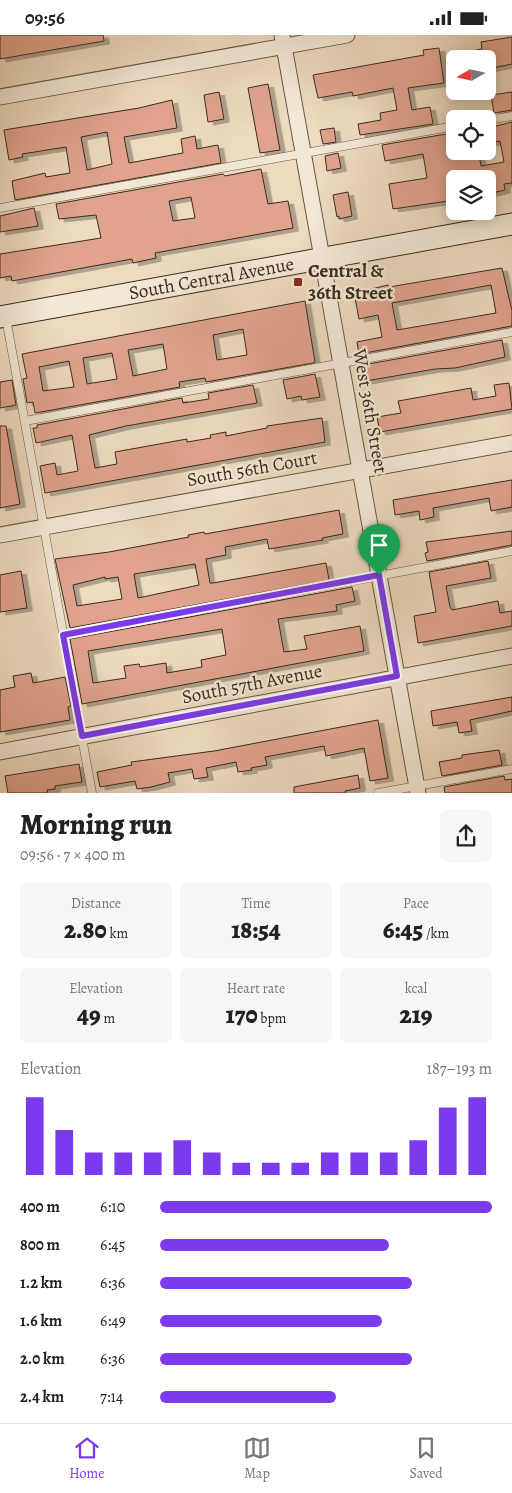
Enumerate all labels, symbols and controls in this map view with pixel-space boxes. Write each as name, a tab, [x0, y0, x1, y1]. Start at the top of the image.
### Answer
text: 09:56	[25, 5, 65, 31]
north arrow	[446, 50, 496, 100]
map controls	[446, 50, 496, 220]
button: locate	[446, 110, 496, 160]
button: layers	[446, 170, 496, 220]
street label: South Central Avenue	[127, 251, 296, 306]
place label: Central & 36th Street	[308, 258, 394, 306]
marker: Central & 36th Street	[292, 276, 304, 288]
street label: West 36th Street	[346, 346, 394, 475]
street label: South 56th Court	[185, 445, 319, 493]
pin	[358, 524, 400, 575]
icon: arrive	[365, 531, 393, 559]
street label: South 57th Avenue	[180, 658, 324, 710]
text: Morning run	[20, 806, 172, 844]
button: share	[440, 810, 492, 862]
text: 09:56 · 7 × 400 m	[20, 844, 125, 866]
text: Distance	[71, 894, 121, 913]
text: Time	[241, 894, 271, 913]
text: Pace	[403, 894, 429, 913]
text: 2.80	[64, 913, 107, 947]
text: 18:54	[231, 913, 281, 947]
text: 6:45	[383, 913, 423, 947]
text: km	[107, 924, 128, 943]
text: /km	[423, 924, 449, 943]
text: Elevation	[69, 979, 123, 998]
text: Heart rate	[227, 979, 285, 998]
text: kcal	[405, 979, 427, 998]
text: 49	[77, 998, 101, 1032]
text: 170	[225, 998, 258, 1032]
text: 219	[399, 998, 433, 1032]
text: m	[101, 1009, 115, 1028]
text: bpm	[258, 1009, 287, 1028]
text: Elevation	[20, 1058, 81, 1080]
text: 187–193 m	[426, 1058, 492, 1080]
text: 400 m	[20, 1196, 60, 1218]
text: 6:10	[100, 1196, 125, 1218]
text: 800 m	[20, 1234, 60, 1256]
text: 6:45	[100, 1234, 125, 1256]
text: 1.2 km	[20, 1272, 62, 1294]
text: 6:36	[100, 1272, 125, 1294]
text: 1.6 km	[20, 1310, 62, 1332]
text: 6:49	[100, 1310, 126, 1332]
text: 2.0 km	[20, 1348, 65, 1370]
text: 6:36	[100, 1348, 125, 1370]
text: 2.4 km	[20, 1386, 64, 1408]
text: 7:14	[100, 1386, 123, 1408]
tab: Home	[69, 1434, 104, 1483]
tab: Map	[243, 1434, 271, 1483]
tab: Saved	[410, 1434, 443, 1483]

